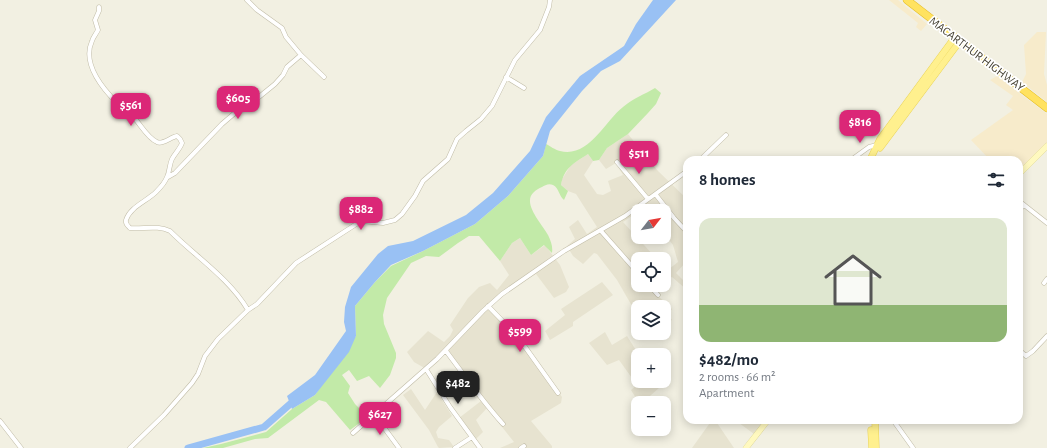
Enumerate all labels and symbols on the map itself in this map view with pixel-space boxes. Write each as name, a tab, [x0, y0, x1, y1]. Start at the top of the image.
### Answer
street label: MACARTHUR HIGHWAY	[927, 14, 1027, 94]
pin: $605	[214, 86, 262, 120]
pin: $561	[107, 93, 155, 127]
pin: $816	[836, 110, 884, 144]
pin: $511	[615, 141, 663, 175]
pin: $882	[337, 197, 385, 231]
north arrow	[631, 204, 671, 244]
pin: $599	[496, 319, 544, 353]
pin: $482	[434, 371, 482, 405]
pin: $627	[356, 402, 404, 436]

